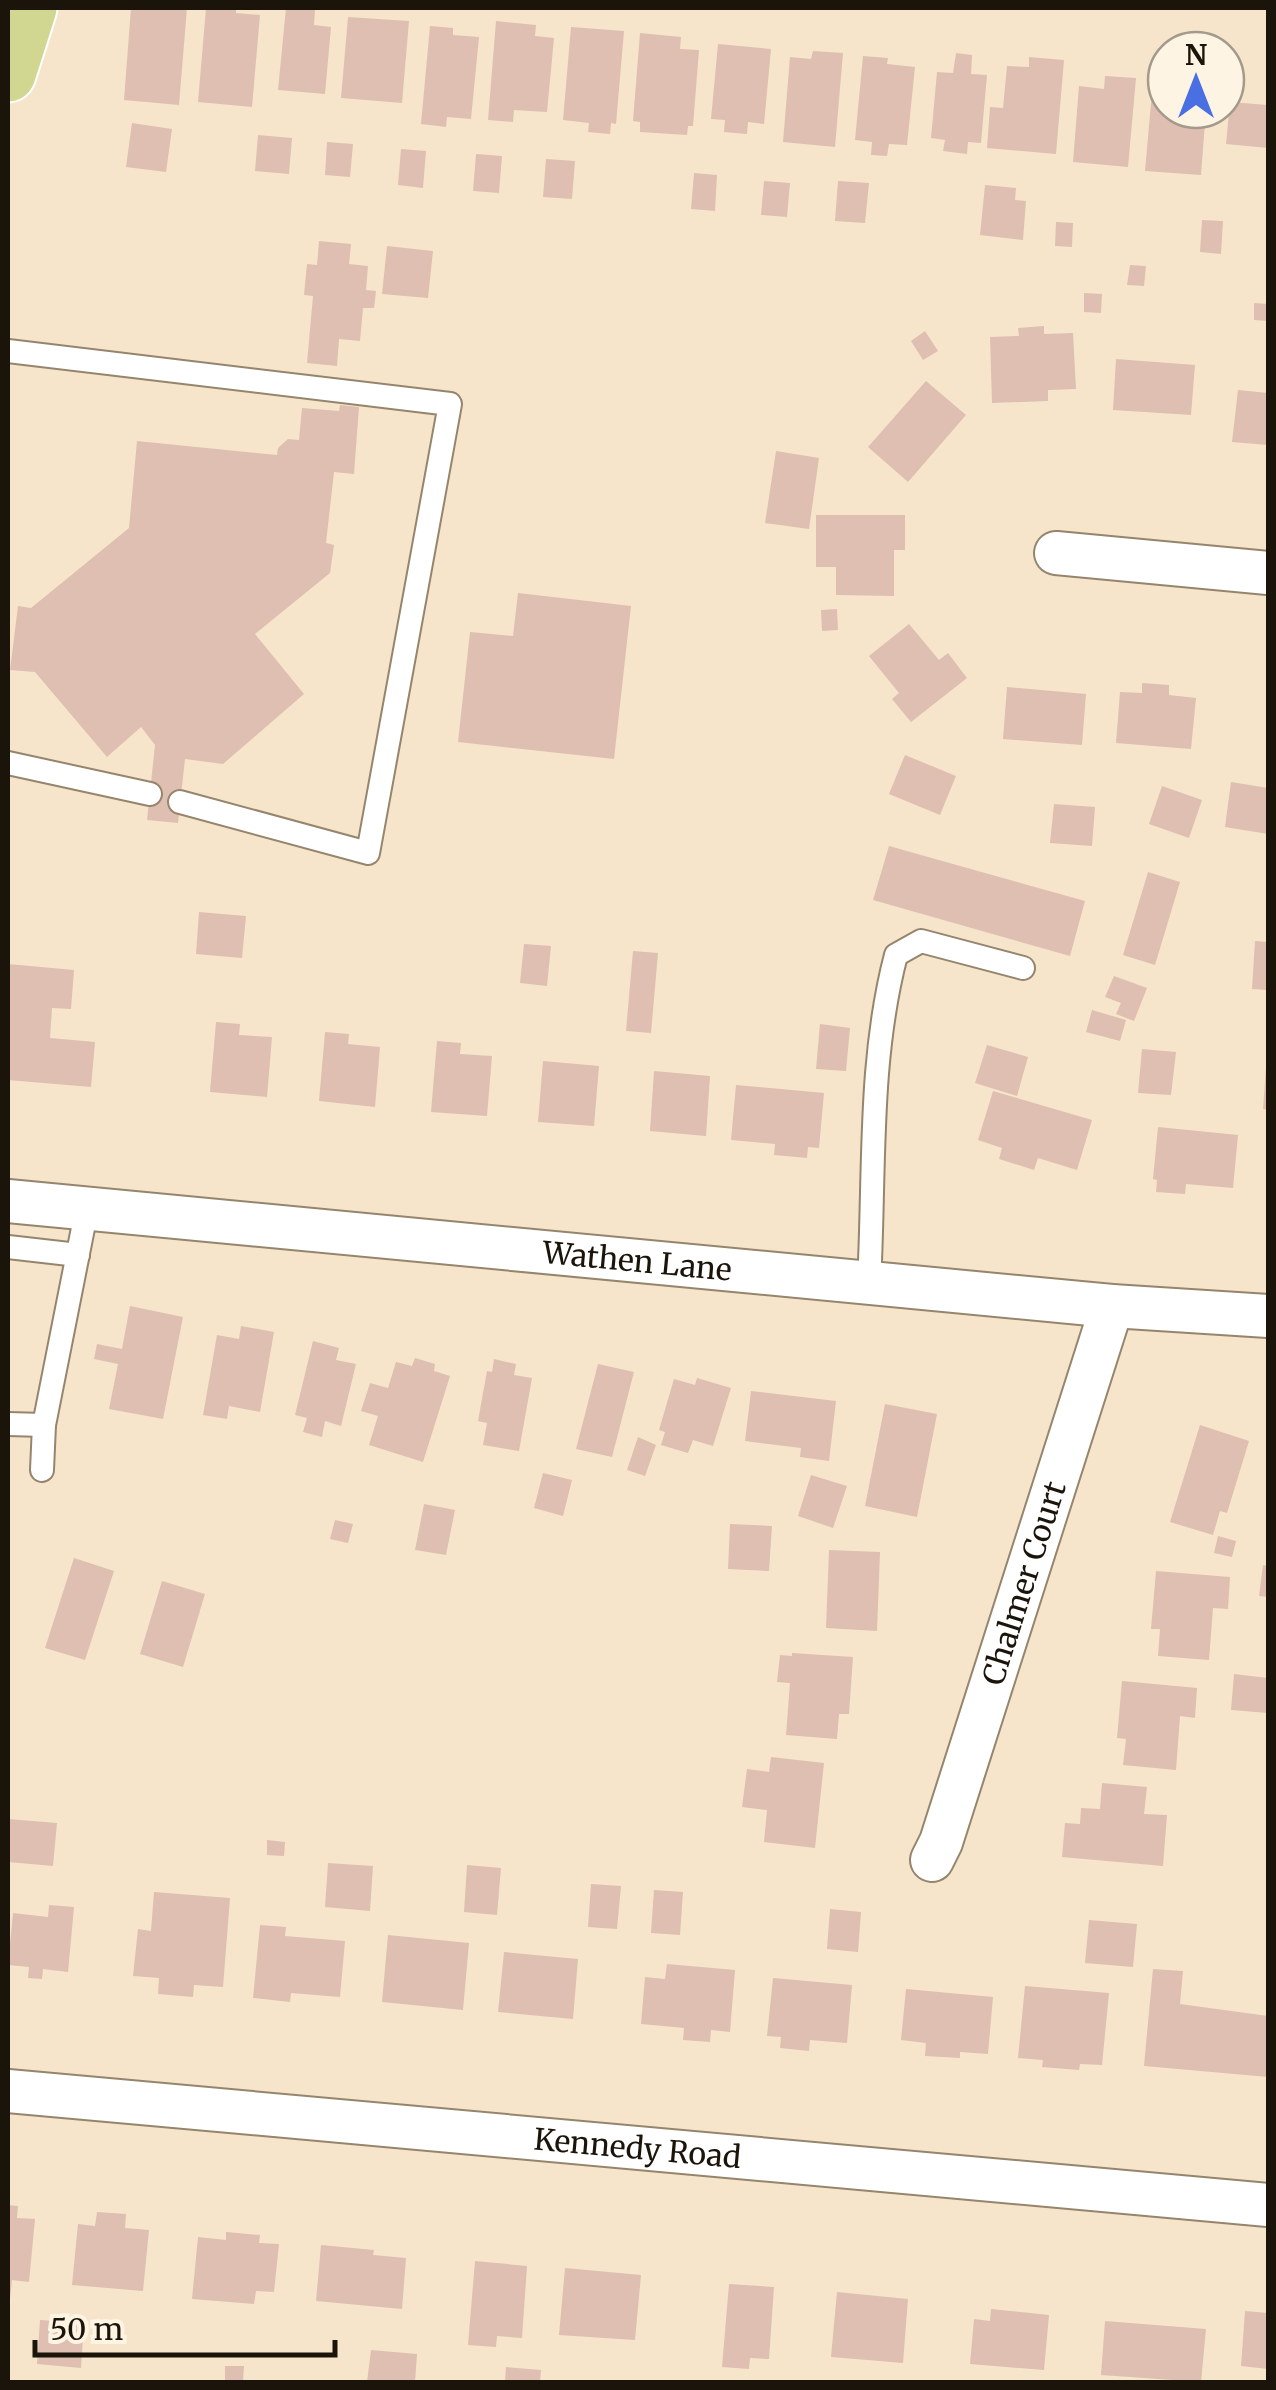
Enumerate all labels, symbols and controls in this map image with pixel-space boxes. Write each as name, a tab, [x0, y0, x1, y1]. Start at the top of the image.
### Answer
north arrow	[1146, 30, 1246, 130]
text: N	[1185, 37, 1207, 73]
street label: Wathen Lane	[540, 1233, 733, 1289]
street label: Chalmer Court	[973, 1476, 1074, 1690]
street label: Kennedy Road	[532, 2120, 743, 2176]
scale bar	[35, 2295, 335, 2357]
text: 50 m	[50, 2310, 123, 2348]

